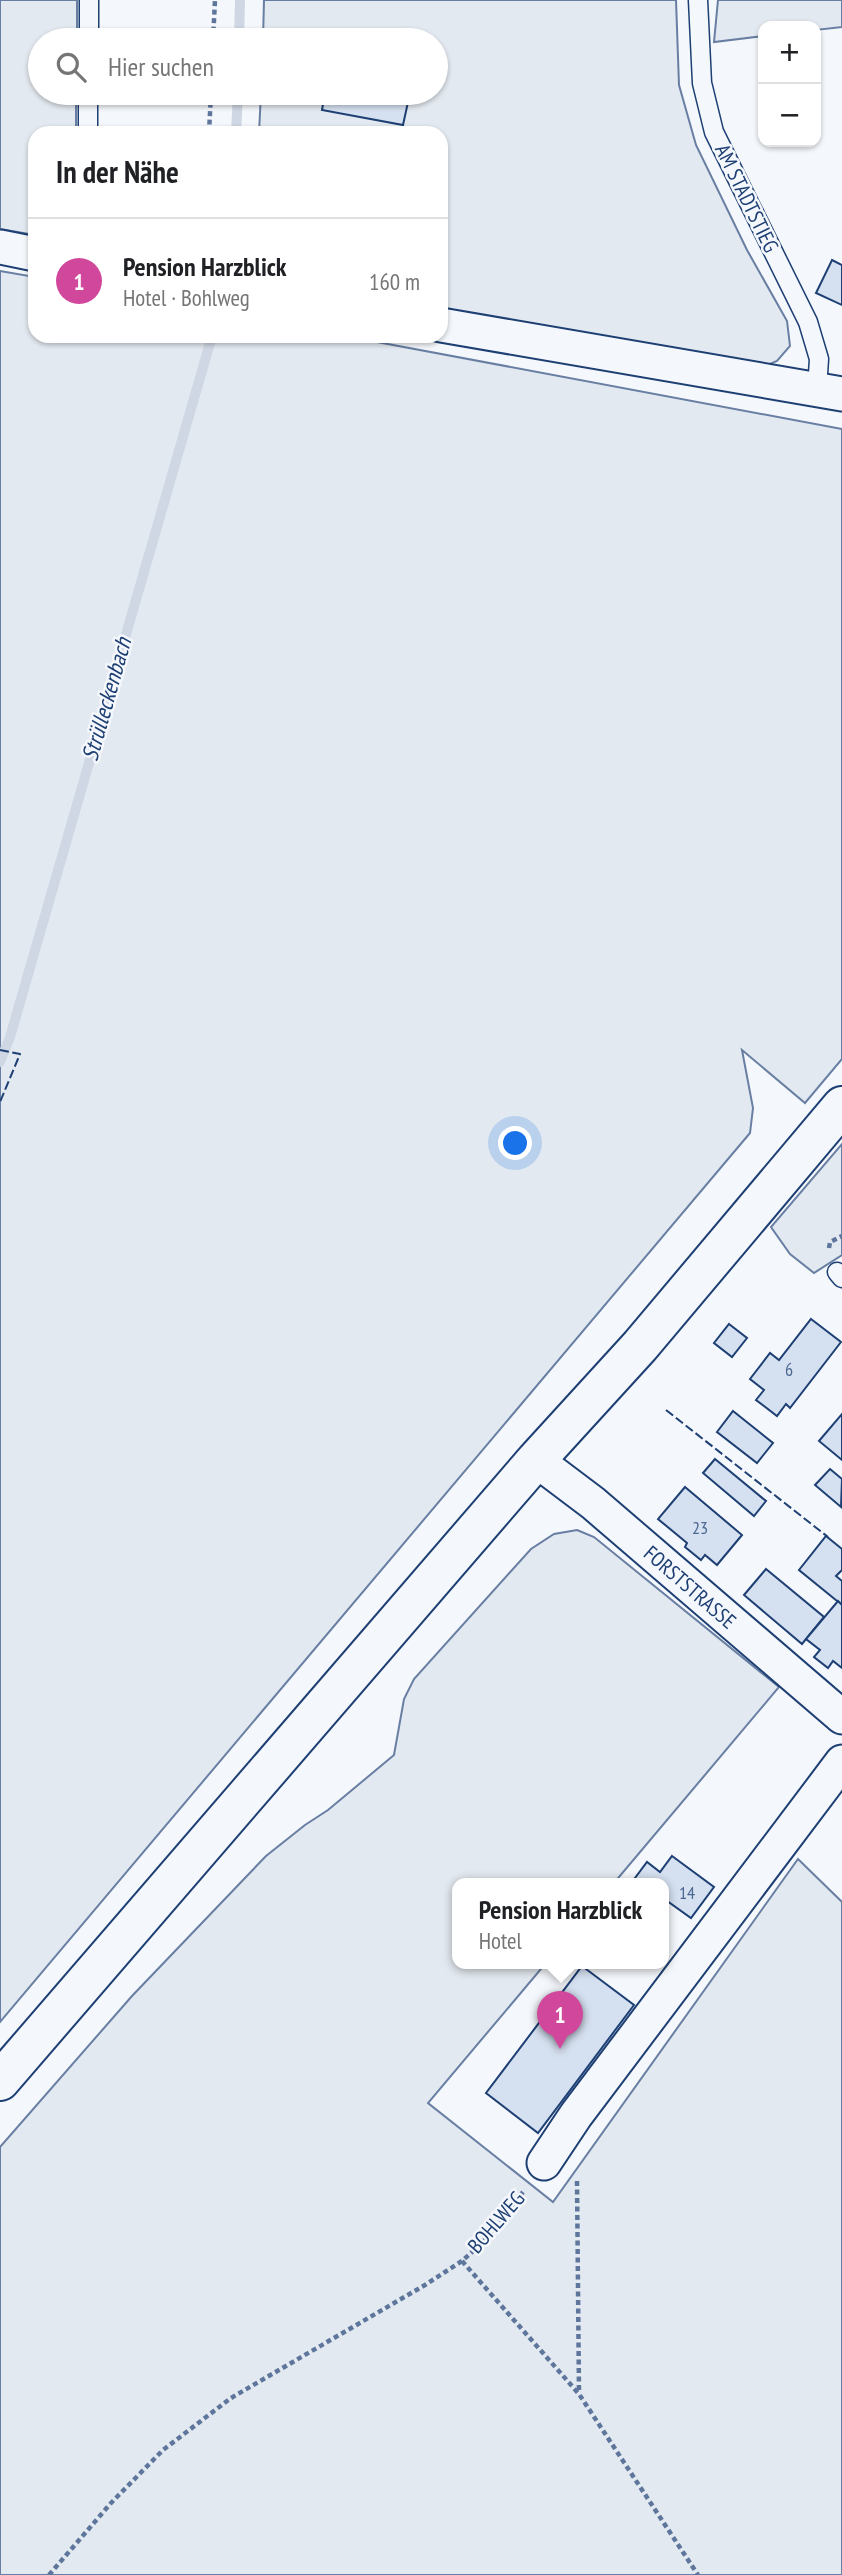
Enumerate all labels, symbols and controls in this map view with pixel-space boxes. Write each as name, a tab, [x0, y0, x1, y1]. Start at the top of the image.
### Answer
map controls	[758, 21, 821, 147]
button: +	[758, 21, 821, 84]
search box	[28, 28, 448, 105]
icon: search	[52, 48, 90, 86]
text: Hier suchen	[108, 50, 214, 83]
button: −	[758, 84, 821, 147]
street label: AM STADTSTIEG	[709, 139, 785, 257]
text: In der Nähe	[56, 152, 179, 191]
text: Pension Harzblick	[123, 250, 287, 283]
text: 1	[74, 267, 85, 296]
text: 160 m	[369, 267, 420, 296]
text: Hotel · Bohlweg	[123, 283, 250, 312]
water label: Strülleckenbach	[75, 632, 138, 764]
your location	[498, 1126, 532, 1160]
house number: 6	[785, 1358, 793, 1381]
house number: 23	[692, 1516, 708, 1539]
street label: FORSTSTRASSE	[638, 1540, 742, 1634]
popup	[452, 1878, 669, 1969]
house number: 14	[679, 1881, 695, 1904]
text: Pension Harzblick	[479, 1893, 642, 1926]
text: Hotel	[479, 1926, 522, 1955]
pin: 1	[537, 1991, 583, 2049]
street label: BOHLWEG	[462, 2185, 530, 2259]

